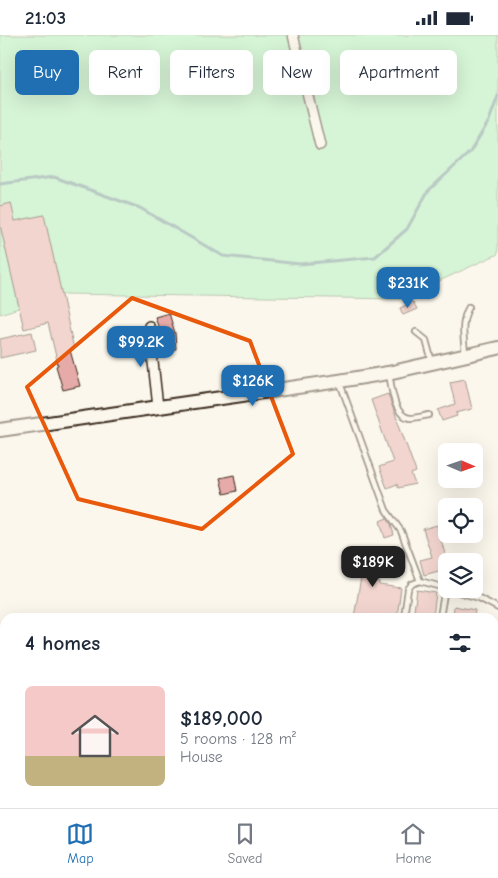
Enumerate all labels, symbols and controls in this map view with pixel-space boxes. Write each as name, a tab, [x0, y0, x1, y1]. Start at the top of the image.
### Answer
text: 21:03	[25, 7, 66, 29]
chip: Buy	[15, 50, 79, 95]
chip: Rent	[89, 50, 160, 95]
chip: Filters	[170, 50, 253, 95]
chip: New	[263, 50, 330, 95]
chip: Apartment	[340, 50, 457, 95]
pin: $231K	[373, 267, 443, 309]
text: $231K	[388, 274, 428, 292]
pin: $99.2K	[100, 325, 182, 368]
text: $99.2K	[118, 333, 164, 351]
pin: $126K	[218, 365, 288, 407]
text: $126K	[232, 372, 274, 390]
north arrow	[438, 443, 482, 487]
map controls	[438, 443, 483, 598]
button: locate	[438, 498, 483, 543]
pin: $189K	[338, 545, 408, 588]
text: $189K	[352, 553, 394, 571]
button: layers	[438, 553, 483, 598]
icon: filters	[446, 629, 474, 657]
text: 4 homes	[25, 631, 100, 655]
icon: home	[65, 706, 125, 766]
text: $189,000	[180, 706, 263, 730]
text: 5 rooms · 128 m²	[180, 730, 296, 748]
text: House	[180, 748, 223, 766]
tab: Map	[66, 820, 94, 867]
tab: Saved	[227, 820, 262, 867]
tab: Home	[395, 820, 432, 867]

